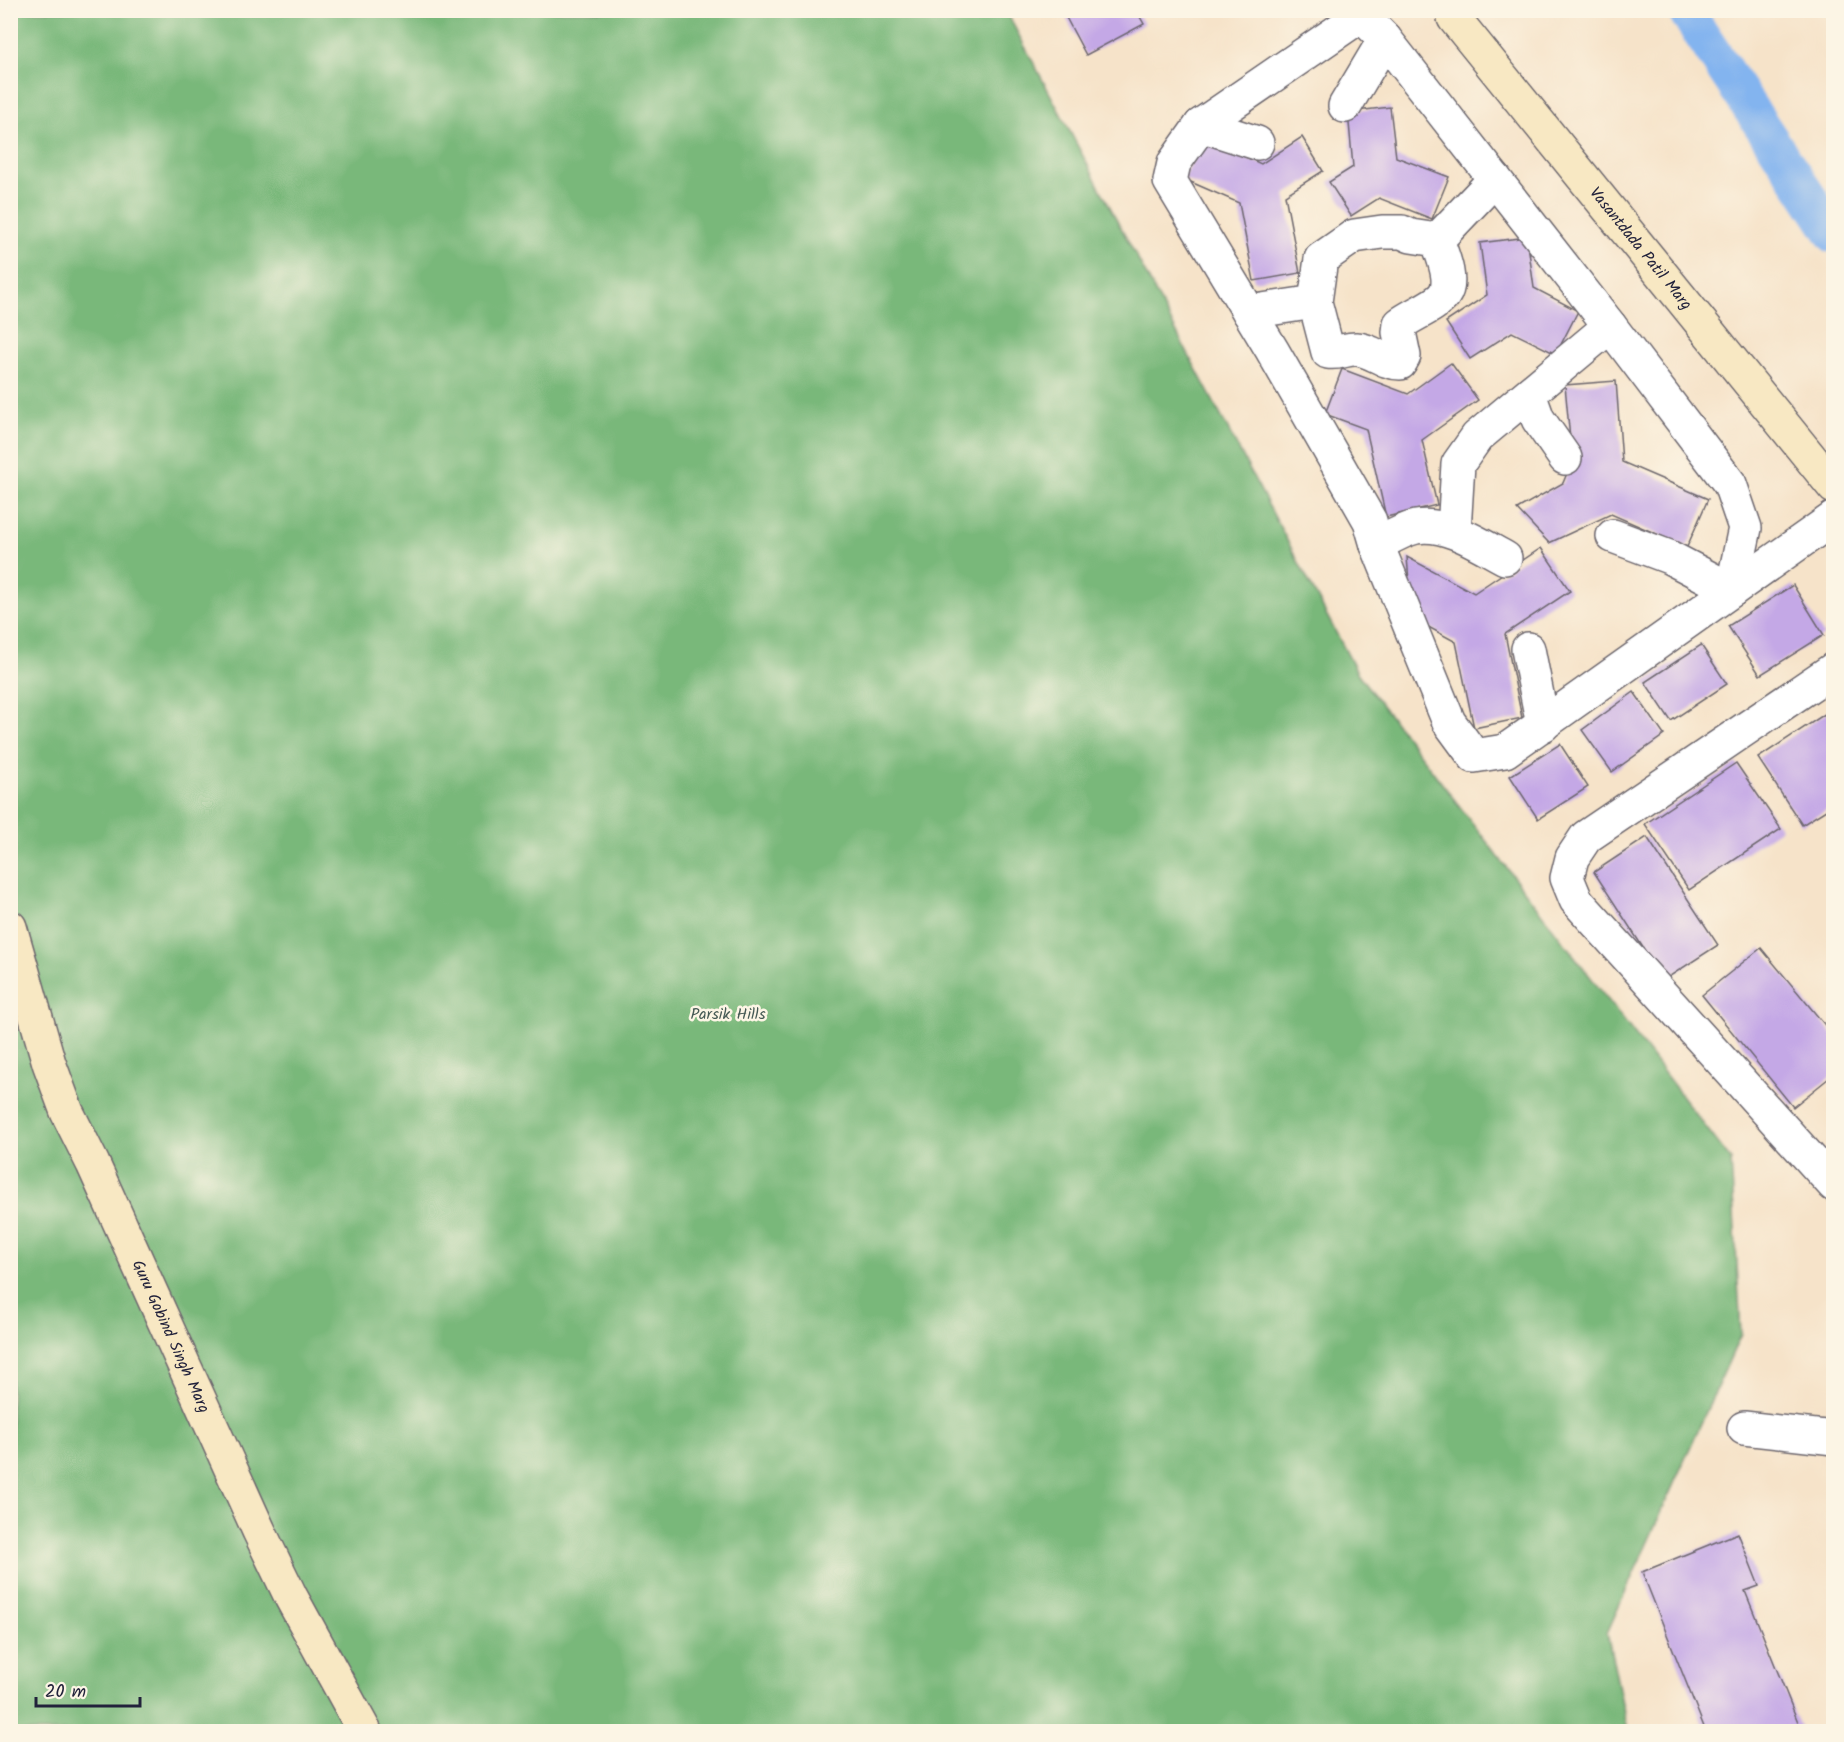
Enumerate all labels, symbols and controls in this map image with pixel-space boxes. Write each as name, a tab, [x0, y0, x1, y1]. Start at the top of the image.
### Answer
street label: Vasantdada Patil Marg	[1583, 181, 1698, 315]
park label: Parsik Hills	[690, 1002, 766, 1027]
street label: Guru Gobind Singh Marg	[125, 1256, 216, 1417]
scale bar	[36, 1670, 140, 1708]
text: 20 m	[45, 1678, 86, 1707]

